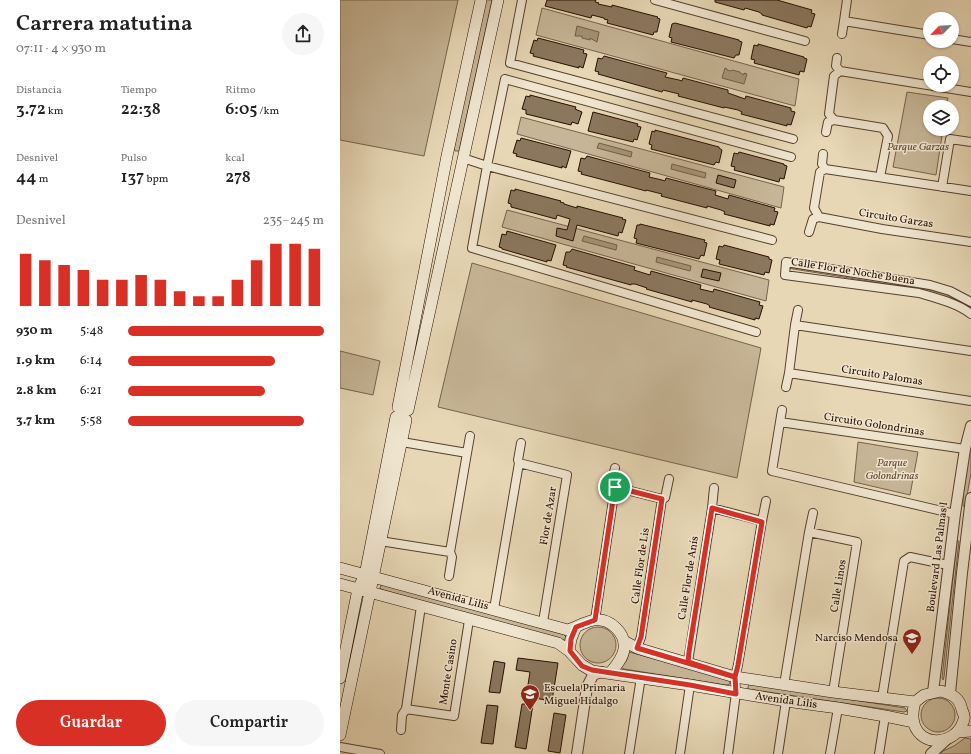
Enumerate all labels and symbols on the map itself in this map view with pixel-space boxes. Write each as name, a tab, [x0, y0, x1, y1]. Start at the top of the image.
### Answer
north arrow	[923, 12, 959, 48]
park label: Parque Garzas	[887, 140, 949, 155]
street label: Circuito Garzas	[858, 206, 935, 232]
street label: Calle Flor de Noche Buena	[790, 255, 917, 289]
street label: Circuito Palomas	[840, 362, 924, 390]
street label: Circuito Golondrinas	[823, 410, 926, 440]
park label: Parque Golondrinas	[865, 456, 919, 484]
pin	[598, 470, 632, 504]
street label: Flor de Azar	[537, 485, 561, 546]
street label: Boulevard Las Palmas I	[924, 501, 952, 613]
street label: Calle Flor de Lis	[628, 527, 654, 605]
street label: Calle Flor de Anís	[675, 535, 703, 621]
street label: Calle Linos	[827, 558, 851, 613]
street label: Avenida Lilis	[426, 584, 490, 614]
school or university icon: Narciso Mendosa	[901, 627, 923, 655]
place label: Narciso Mendosa	[815, 631, 899, 646]
street label: Monte Casino	[436, 638, 462, 706]
place label: Escuela Primaria Miguel Hidalgo	[544, 681, 626, 709]
school or university icon: Escuela Primaria Miguel Hidalgo	[519, 683, 541, 711]
street label: Avenida Lilis	[754, 689, 818, 713]

